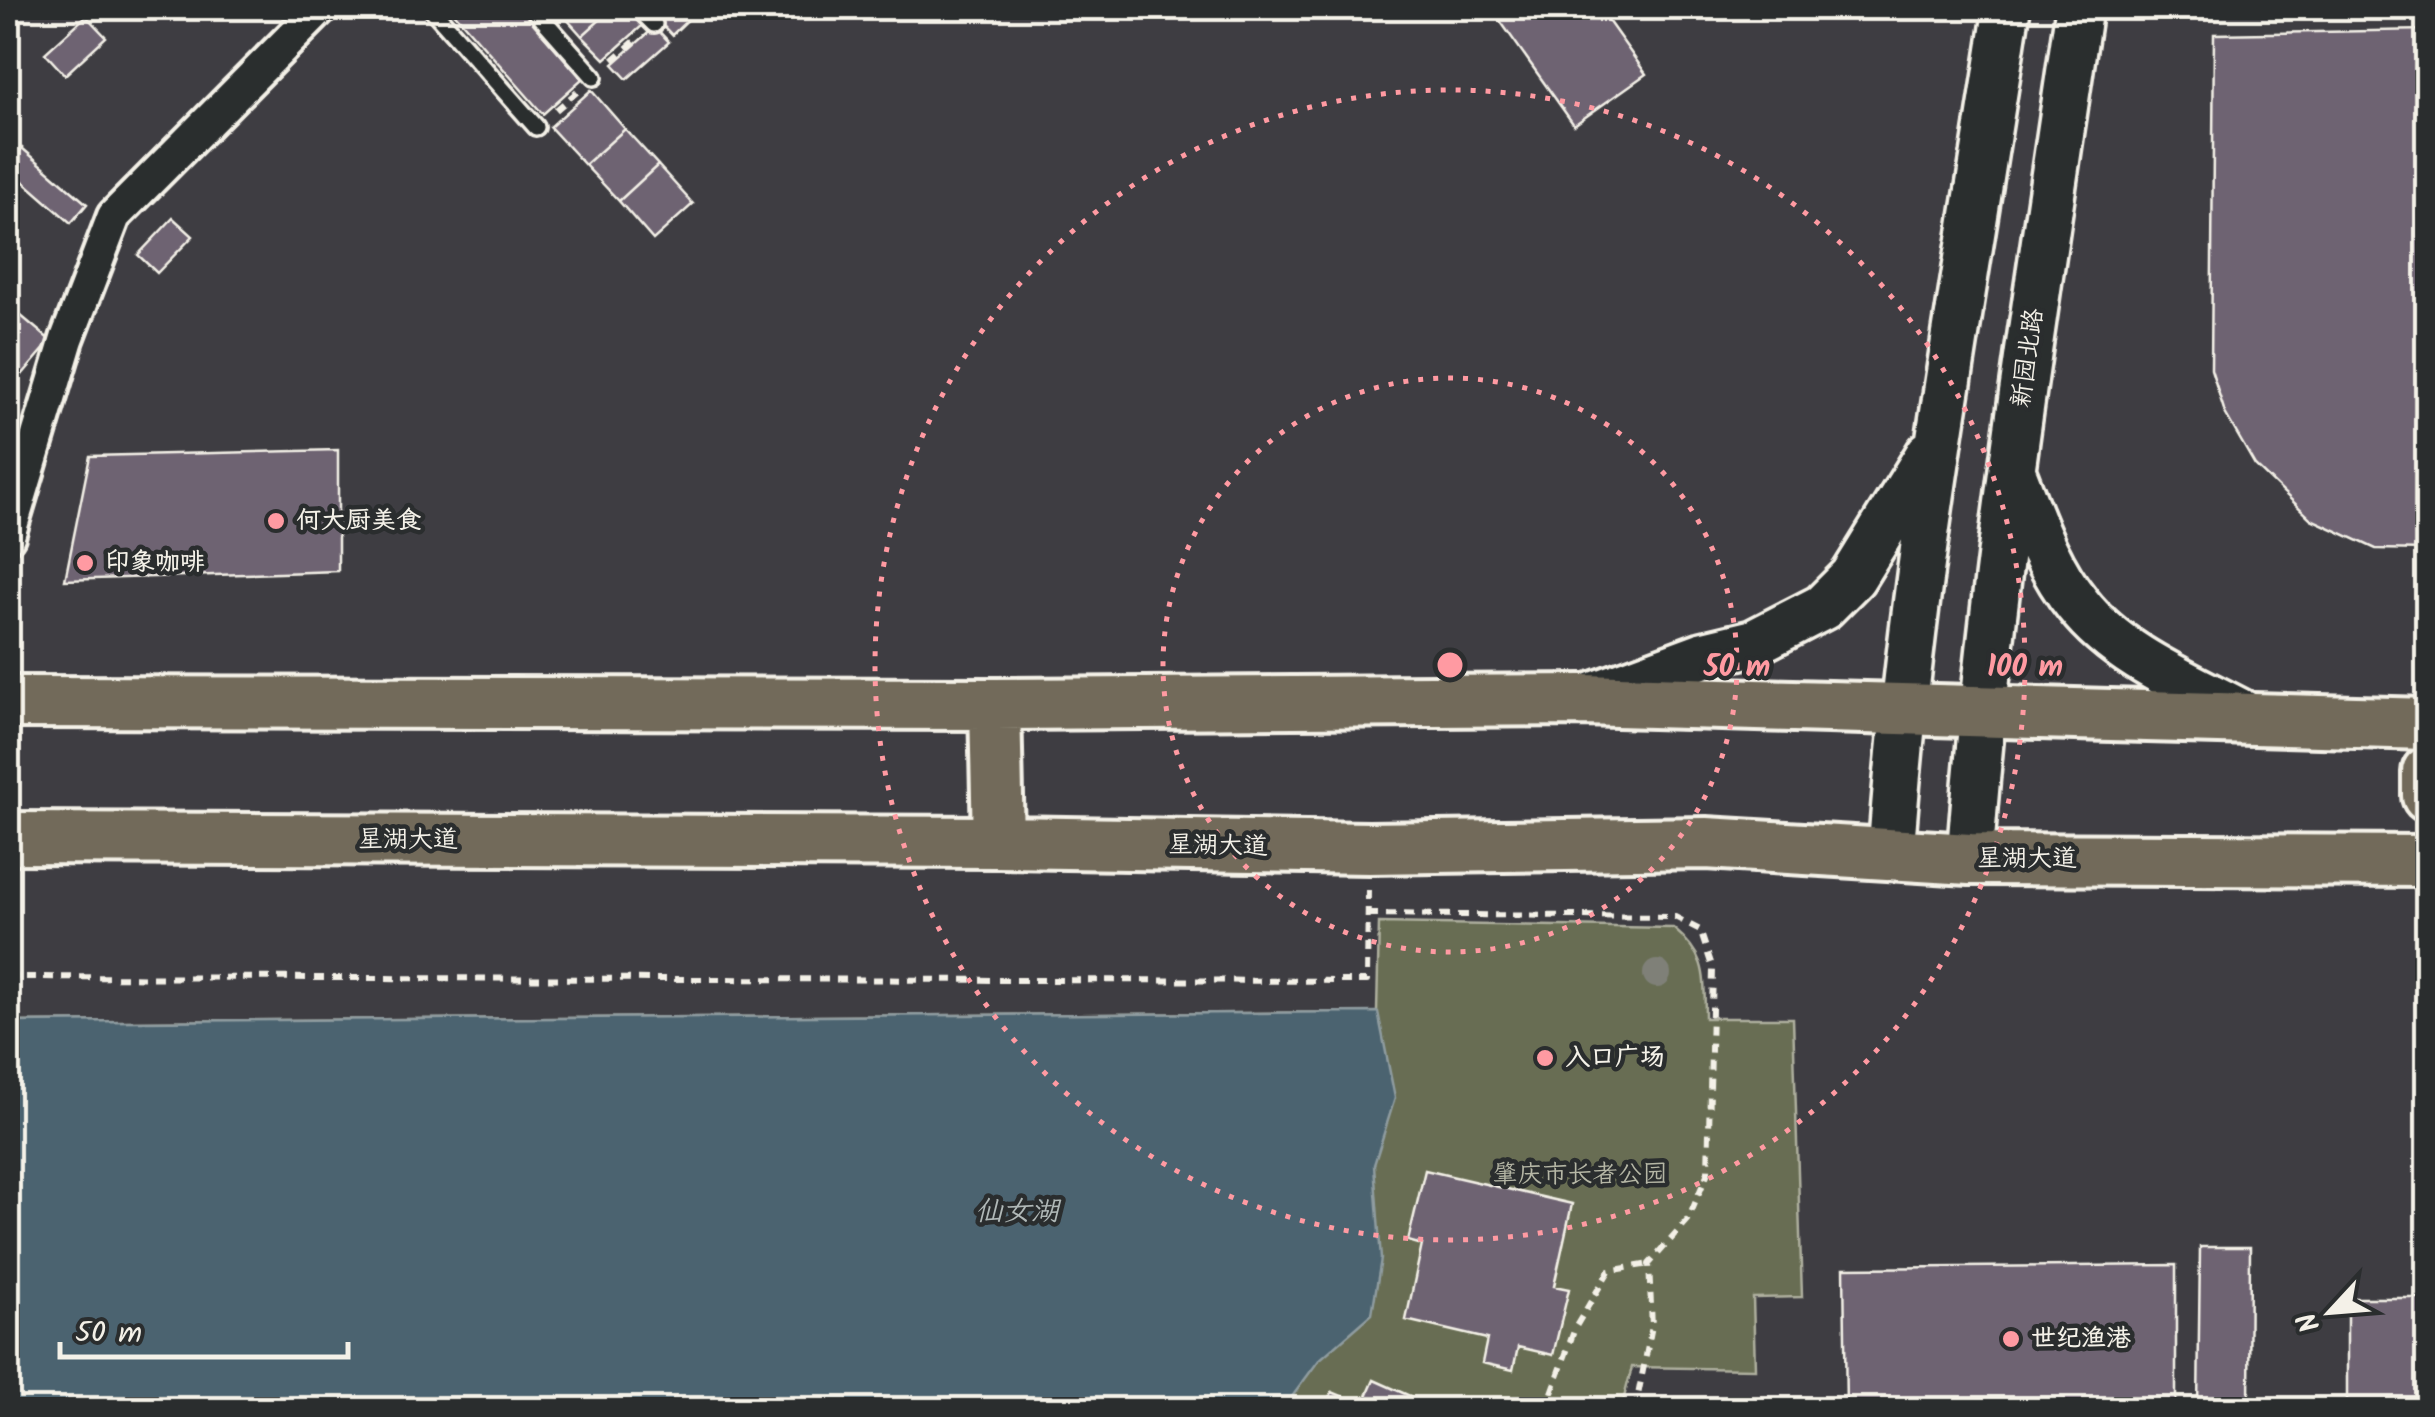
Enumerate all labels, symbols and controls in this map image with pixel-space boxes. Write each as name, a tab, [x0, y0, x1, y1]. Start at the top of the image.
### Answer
street label: 新园北路	[2001, 306, 2055, 410]
place label: 何大厨美食	[296, 501, 421, 541]
marker: 何大厨美食	[265, 510, 287, 532]
place label: 印象咖啡	[105, 543, 205, 583]
marker: 印象咖啡	[74, 552, 96, 574]
text: 50 m	[1703, 644, 1770, 692]
text: 100 m	[1987, 644, 2063, 692]
centre of rings	[1432, 647, 1468, 683]
street label: 星湖大道	[358, 820, 458, 860]
street label: 星湖大道	[1168, 825, 1268, 867]
street label: 星湖大道	[1977, 839, 2077, 879]
place label: 入口广场	[1565, 1038, 1665, 1078]
marker: 入口广场	[1534, 1047, 1556, 1069]
park label: 肇庆市长者公园	[1492, 1155, 1668, 1195]
water label: 仙女湖	[975, 1190, 1062, 1235]
north arrow	[2280, 1262, 2380, 1362]
scale bar	[60, 1297, 348, 1359]
text: N	[2286, 1304, 2334, 1340]
text: 50 m	[75, 1310, 142, 1358]
place label: 世纪渔港	[2031, 1319, 2131, 1359]
marker: 世纪渔港	[2000, 1328, 2022, 1350]

